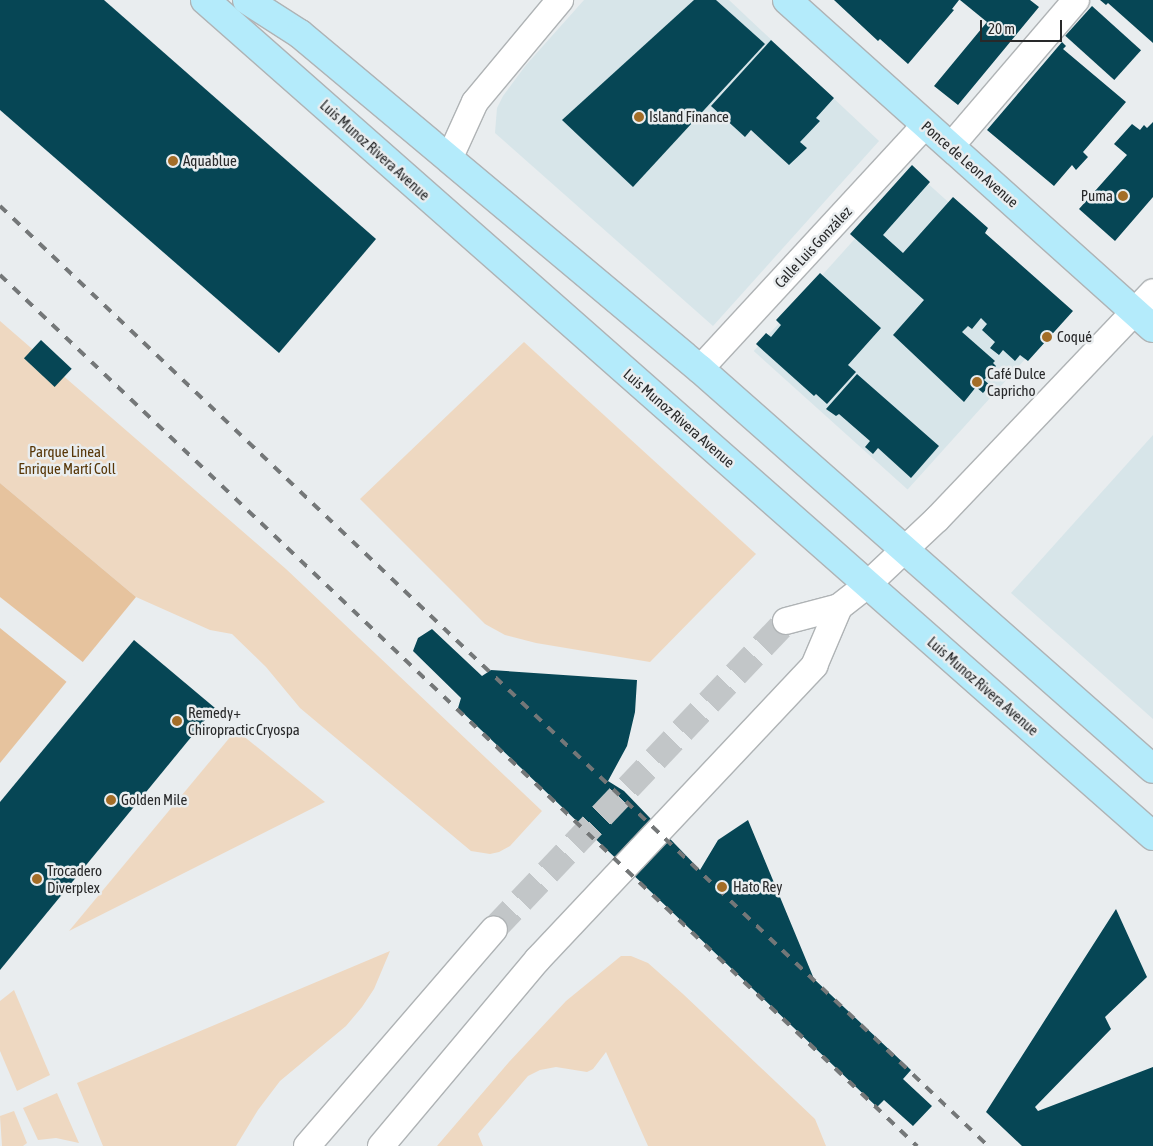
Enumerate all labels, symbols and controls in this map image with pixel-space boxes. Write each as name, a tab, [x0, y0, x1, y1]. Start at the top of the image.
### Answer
scale bar	[983, 10, 1066, 42]
text: 20 m	[988, 20, 1015, 37]
street label: Luis Munoz Rivera Avenue	[316, 96, 434, 204]
place label: Island Finance	[649, 108, 729, 126]
marker: Island Finance	[633, 111, 645, 123]
street label: Ponce de Leon Avenue	[918, 117, 1022, 211]
place label: Aquablue	[183, 152, 237, 170]
marker: Aquablue	[167, 155, 179, 167]
place label: Puma	[1081, 187, 1113, 205]
marker: Puma	[1117, 190, 1129, 202]
street label: Calle Luis González	[771, 202, 855, 292]
place label: Coqué	[1057, 328, 1092, 346]
marker: Coqué	[1041, 331, 1053, 343]
place label: Café Dulce Capricho	[987, 364, 1046, 399]
street label: Luis Munoz Rivera Avenue	[620, 365, 738, 471]
marker: Café Dulce Capricho	[971, 376, 983, 388]
park label: Parque Lineal Enrique Martí Coll	[18, 442, 116, 477]
street label: Luis Munoz Rivera Avenue	[924, 633, 1042, 739]
place label: Remedy+ Chiropractic Cryospa	[188, 703, 300, 738]
marker: Remedy+ Chiropractic Cryospa	[170, 714, 184, 728]
place label: Golden Mile	[121, 791, 187, 809]
marker: Golden Mile	[105, 794, 117, 806]
place label: Trocadero Diverplex	[47, 861, 102, 896]
marker: Trocadero Diverplex	[31, 873, 43, 885]
place label: Hato Rey	[733, 878, 782, 896]
marker: Hato Rey	[715, 880, 729, 894]

